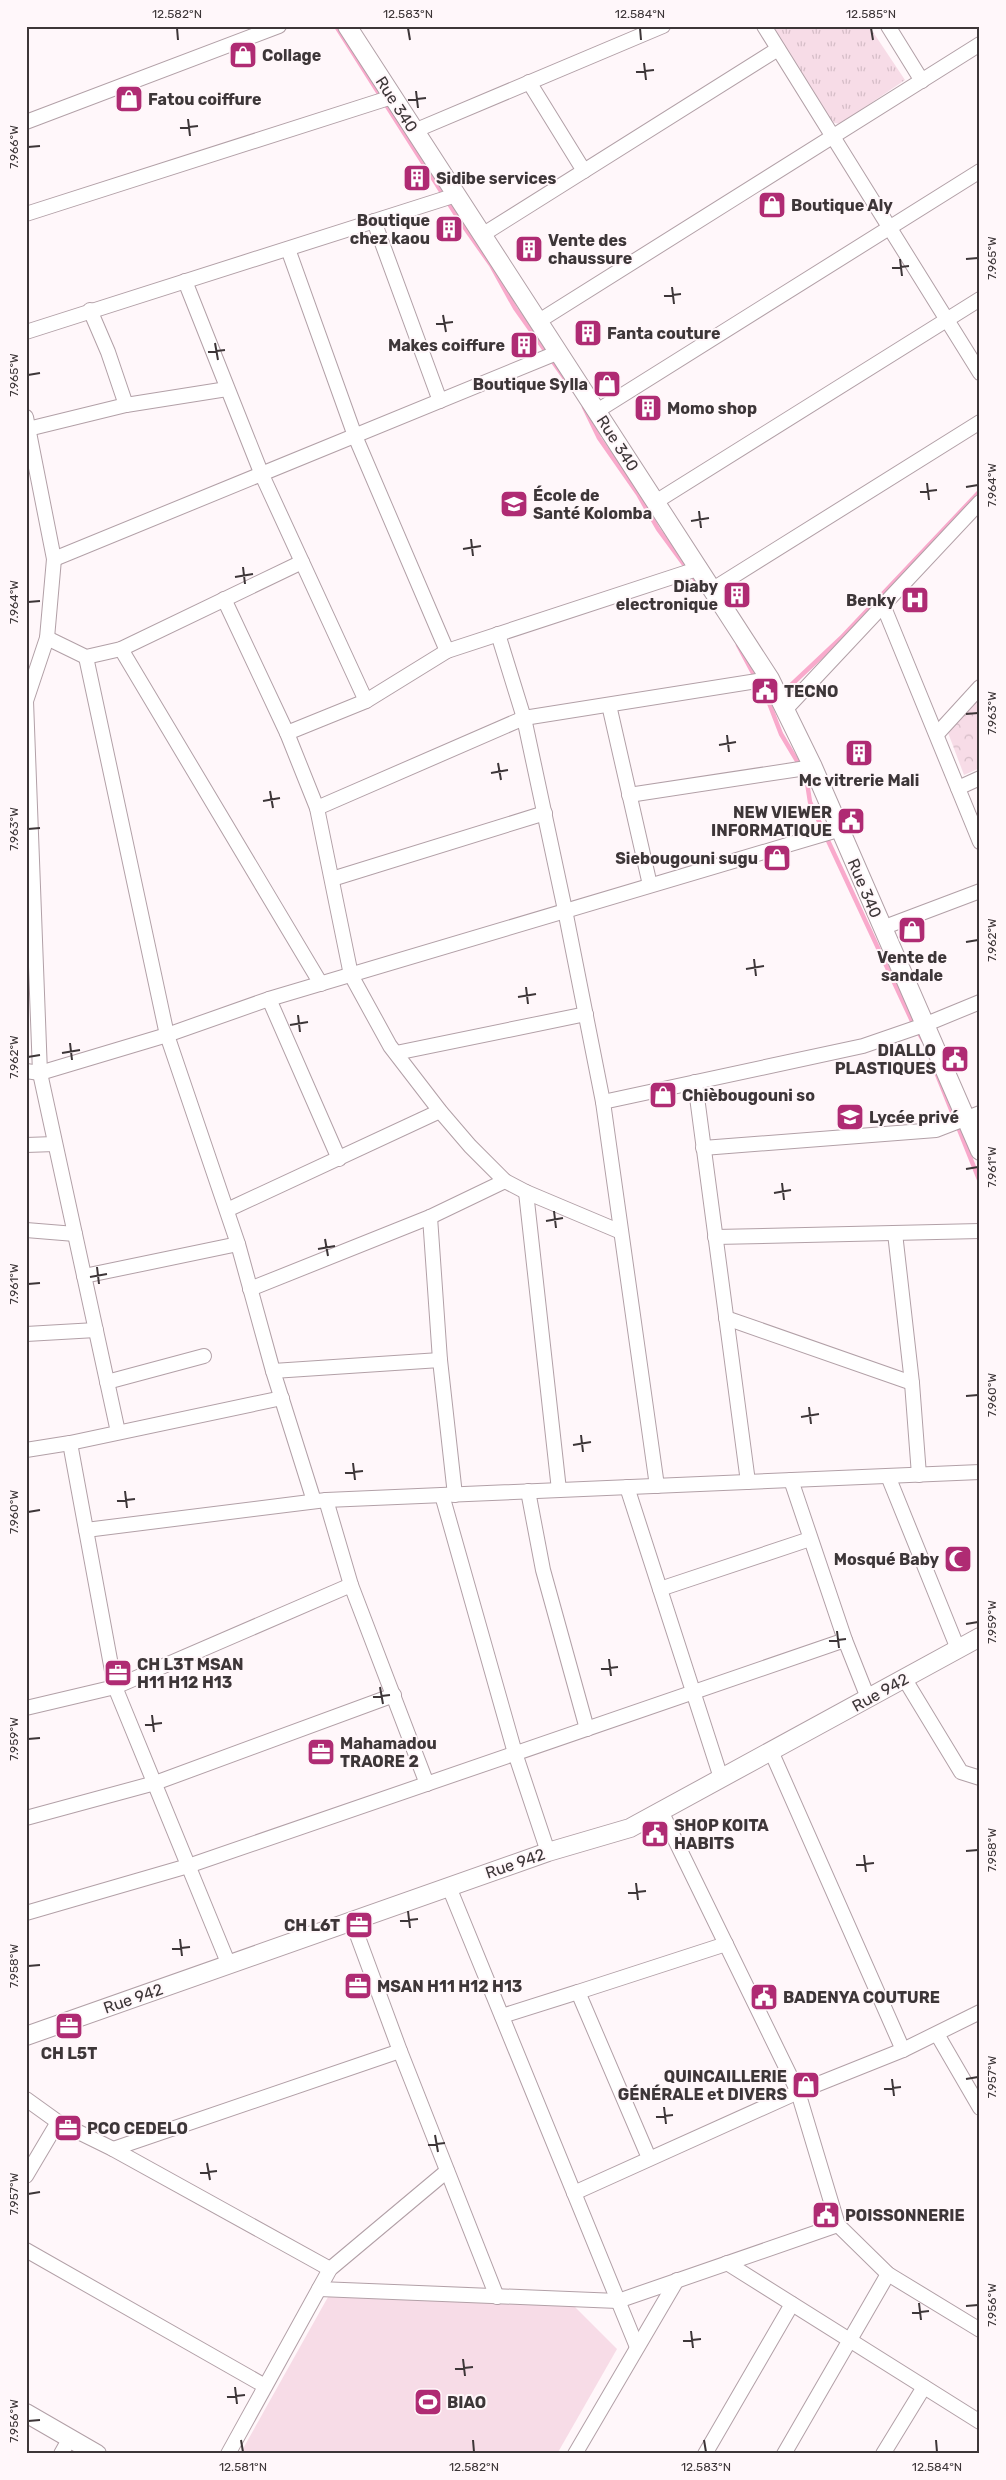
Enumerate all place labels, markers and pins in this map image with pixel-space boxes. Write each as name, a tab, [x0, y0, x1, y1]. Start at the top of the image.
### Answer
shop icon: Collage	[228, 40, 258, 70]
place label: Collage	[262, 46, 321, 65]
shop icon: Fatou coiffure	[114, 84, 144, 114]
place label: Fatou coiffure	[148, 90, 261, 109]
building icon: Sidibe services	[402, 163, 432, 193]
place label: Sidibe services	[436, 169, 557, 188]
shop icon: Boutique Aly	[757, 190, 787, 220]
place label: Boutique Aly	[791, 196, 893, 215]
place label: Boutique chez kaou	[350, 211, 430, 248]
building icon: Boutique chez kaou	[434, 214, 464, 244]
place label: Vente des chaussure	[548, 231, 632, 268]
building icon: Vente des chaussure	[514, 234, 544, 264]
building icon: Fanta couture	[573, 318, 603, 348]
place label: Fanta couture	[607, 324, 720, 343]
building icon: Makes coiffure	[509, 330, 539, 360]
place label: Makes coiffure	[388, 336, 505, 355]
shop icon: Boutique Sylla	[592, 369, 622, 399]
place label: Boutique Sylla	[473, 375, 588, 394]
building icon: Momo shop	[633, 393, 663, 423]
place label: Momo shop	[667, 399, 757, 418]
place label: École de Santé Kolomba	[533, 485, 652, 523]
school or university icon: École de Santé Kolomba	[499, 489, 529, 519]
place label: Diaby electronique	[616, 577, 718, 614]
building icon: Diaby electronique	[722, 580, 752, 610]
hospital icon: Benky	[900, 585, 930, 615]
place label: Benky	[846, 591, 896, 610]
public building icon: TECNO	[750, 676, 780, 706]
place label: TECNO	[784, 682, 838, 701]
building icon: Mc vitrerie Mali	[844, 738, 874, 768]
place label: Mc vitrerie Mali	[799, 771, 919, 790]
place label: NEW VIEWER INFORMATIQUE	[711, 803, 832, 840]
public building icon: NEW VIEWER INFORMATIQUE	[836, 806, 866, 836]
shop icon: Siebougouni sugu	[762, 843, 792, 873]
place label: Siebougouni sugu	[615, 849, 758, 868]
shop icon: Vente de sandale	[897, 915, 927, 945]
place label: Vente de sandale	[877, 948, 947, 985]
place label: DIALLO PLASTIQUES	[835, 1041, 936, 1078]
public building icon: DIALLO PLASTIQUES	[940, 1044, 970, 1074]
shop icon: Chièbougouni so	[648, 1080, 678, 1110]
place label: Chièbougouni so	[682, 1086, 815, 1105]
school or university icon: Lycée privé	[835, 1102, 865, 1132]
place label: Lycée privé	[869, 1108, 959, 1127]
mosque icon: Mosqué Baby	[943, 1544, 973, 1574]
place label: Mosqué Baby	[834, 1550, 939, 1569]
place label: CH L3T MSAN H11 H12 H13	[137, 1655, 243, 1692]
office icon: CH L3T MSAN H11 H12 H13	[103, 1658, 133, 1688]
place label: Mahamadou TRAORE 2	[340, 1734, 437, 1771]
office icon: Mahamadou TRAORE 2	[306, 1737, 336, 1767]
place label: SHOP KOITA HABITS	[674, 1816, 769, 1853]
public building icon: SHOP KOITA HABITS	[640, 1819, 670, 1849]
office icon: CH L6T	[344, 1910, 374, 1940]
place label: CH L6T	[284, 1916, 340, 1935]
office icon: MSAN H11 H12 H13	[343, 1971, 373, 2001]
place label: MSAN H11 H12 H13	[377, 1977, 522, 1996]
public building icon: BADENYA COUTURE	[749, 1982, 779, 2012]
place label: BADENYA COUTURE	[783, 1988, 940, 2007]
office icon: CH L5T	[54, 2011, 84, 2041]
place label: CH L5T	[41, 2044, 97, 2063]
place label: QUINCAILLERIE GÉNÉRALE et DIVERS	[618, 2067, 787, 2104]
shop icon: QUINCAILLERIE GÉNÉRALE et DIVERS	[791, 2070, 821, 2100]
office icon: PCO CEDELO	[53, 2113, 83, 2143]
place label: PCO CEDELO	[87, 2119, 188, 2138]
public building icon: POISSONNERIE	[811, 2200, 841, 2230]
place label: POISSONNERIE	[845, 2206, 965, 2225]
sports icon: BIAO	[413, 2387, 443, 2417]
place label: BIAO	[447, 2393, 486, 2412]

